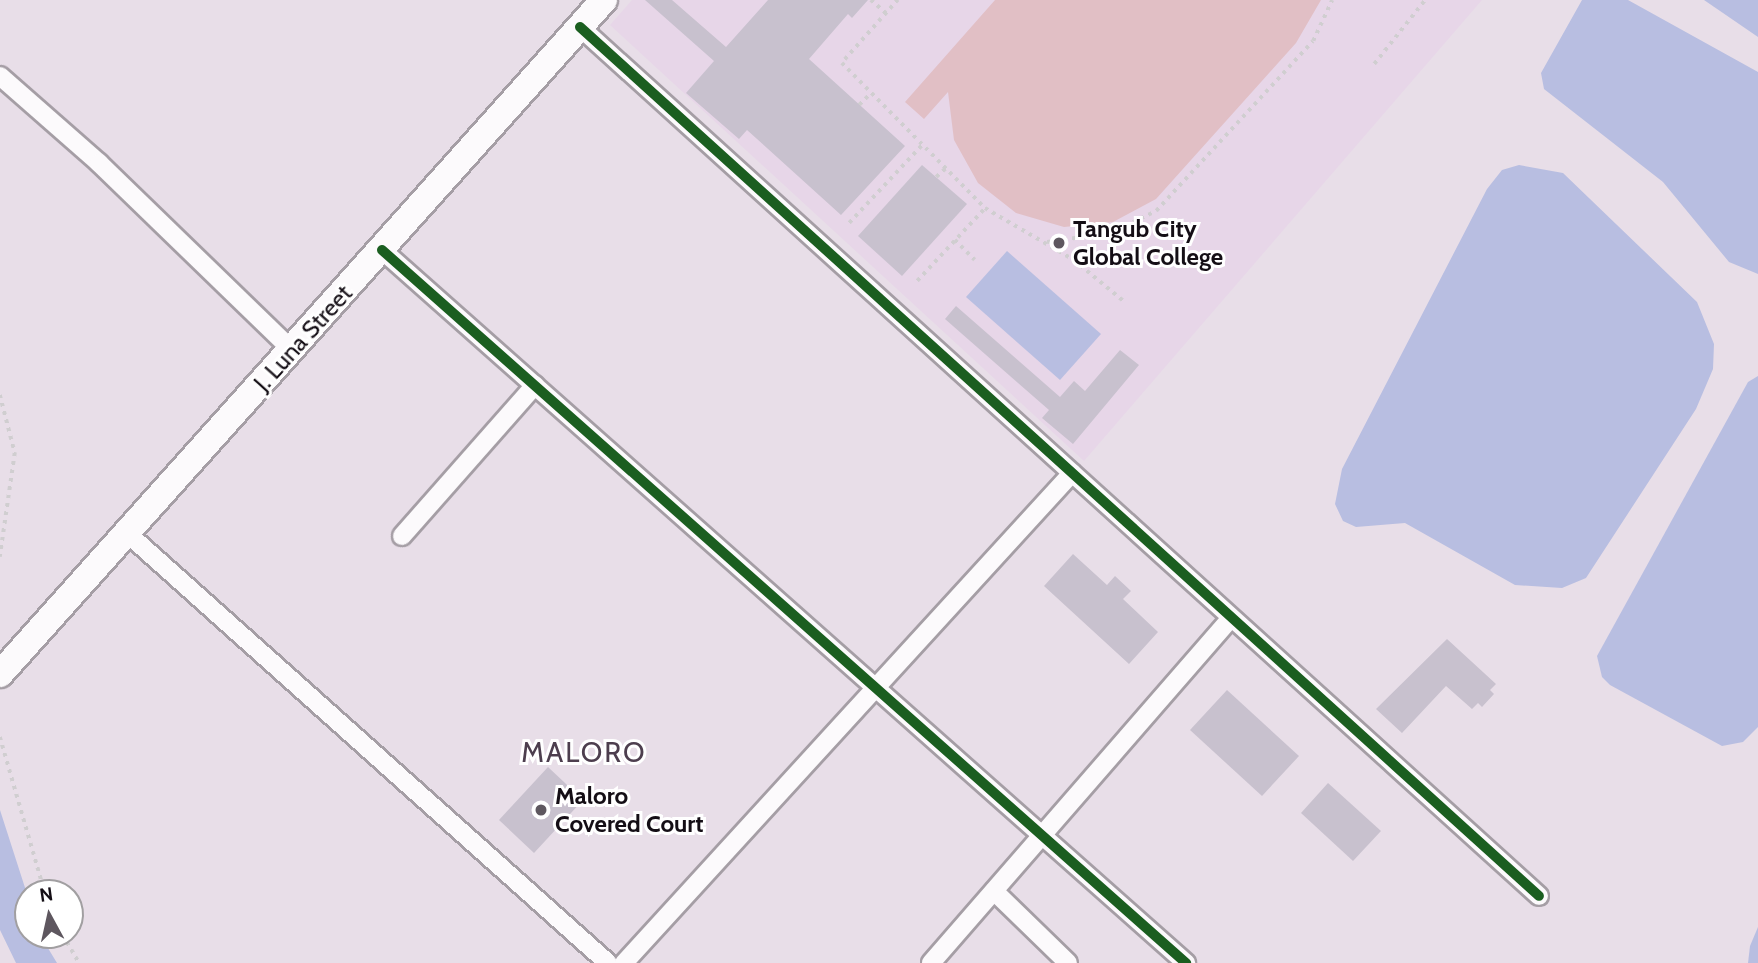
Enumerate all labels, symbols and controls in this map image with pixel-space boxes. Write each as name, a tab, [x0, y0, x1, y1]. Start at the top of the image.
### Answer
place label: Tangub City Global College	[1073, 215, 1223, 271]
marker: Tangub City Global College	[1051, 235, 1067, 251]
street label: J. Luna Street	[248, 279, 358, 397]
district label: MALORO	[522, 735, 646, 769]
place label: Maloro Covered Court	[555, 782, 704, 838]
marker: Maloro Covered Court	[533, 802, 549, 818]
north arrow	[14, 879, 84, 949]
text: N	[38, 882, 55, 907]

